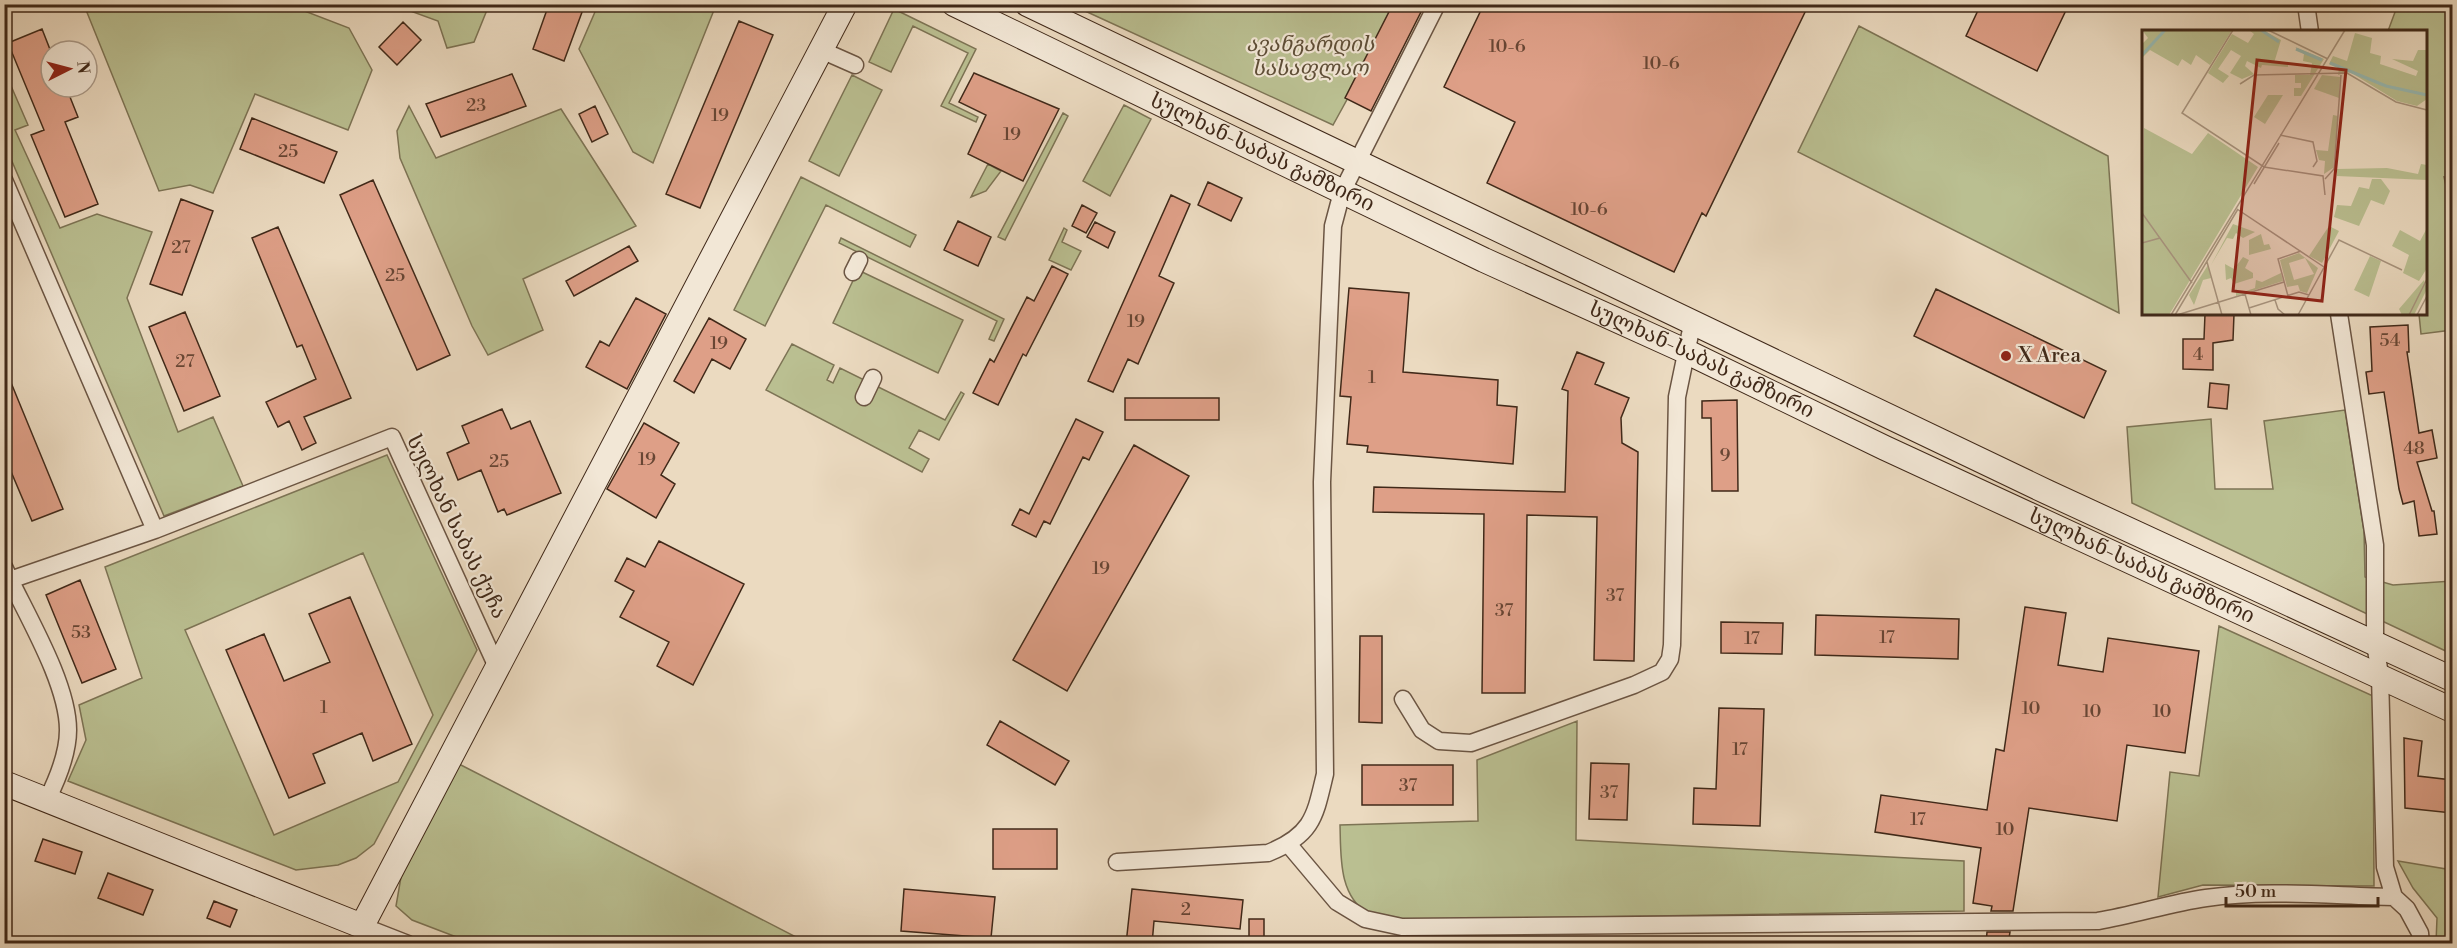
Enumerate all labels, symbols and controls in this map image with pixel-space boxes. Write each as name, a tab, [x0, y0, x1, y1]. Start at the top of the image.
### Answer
inset map	[2142, 30, 2427, 315]
park label: ავანგარდის სასაფლაო	[1246, 32, 1375, 82]
house number: 10-6	[1488, 35, 1526, 58]
north arrow	[39, 39, 99, 99]
house number: 10-6	[1642, 52, 1680, 75]
text: N	[72, 60, 94, 75]
street label: სულხან-საბას გამზირი	[1146, 88, 1378, 218]
house number: 23	[466, 94, 486, 117]
house number: 19	[711, 104, 729, 127]
house number: 19	[1003, 123, 1021, 146]
house number: 25	[278, 140, 298, 163]
house number: 10-6	[1570, 198, 1608, 221]
house number: 27	[171, 236, 191, 259]
house number: 25	[385, 264, 405, 287]
street label: სულხან-საბას გამზირი	[1585, 296, 1818, 425]
house number: 19	[1127, 310, 1145, 333]
house number: 54	[2380, 329, 2401, 352]
house number: 19	[710, 332, 728, 355]
place label: X Area	[2017, 343, 2081, 369]
house number: 4	[2193, 343, 2204, 366]
marker: X Area	[1999, 349, 2013, 363]
house number: 27	[175, 350, 195, 373]
house number: 1	[1368, 366, 1376, 389]
street label: სულხან საბას ქუჩა	[400, 431, 512, 623]
house number: 48	[2403, 437, 2425, 460]
house number: 9	[1720, 444, 1731, 467]
house number: 19	[638, 448, 656, 471]
house number: 25	[489, 450, 509, 473]
street label: სულხან-საბას გამზირი	[2024, 503, 2259, 630]
house number: 19	[1092, 557, 1110, 580]
house number: 37	[1606, 584, 1624, 607]
house number: 37	[1495, 599, 1513, 622]
house number: 53	[71, 621, 91, 644]
house number: 17	[1879, 626, 1895, 649]
house number: 17	[1744, 627, 1760, 650]
house number: 1	[320, 696, 328, 719]
house number: 10	[2021, 697, 2041, 720]
house number: 10	[2082, 700, 2102, 723]
house number: 10	[2152, 700, 2172, 723]
house number: 17	[1732, 738, 1748, 761]
house number: 37	[1399, 774, 1417, 797]
house number: 37	[1600, 781, 1618, 804]
house number: 17	[1910, 808, 1926, 831]
house number: 10	[1995, 818, 2015, 841]
scale bar	[2226, 870, 2378, 908]
text: 50 m	[2235, 880, 2277, 903]
house number: 2	[1181, 898, 1191, 921]

